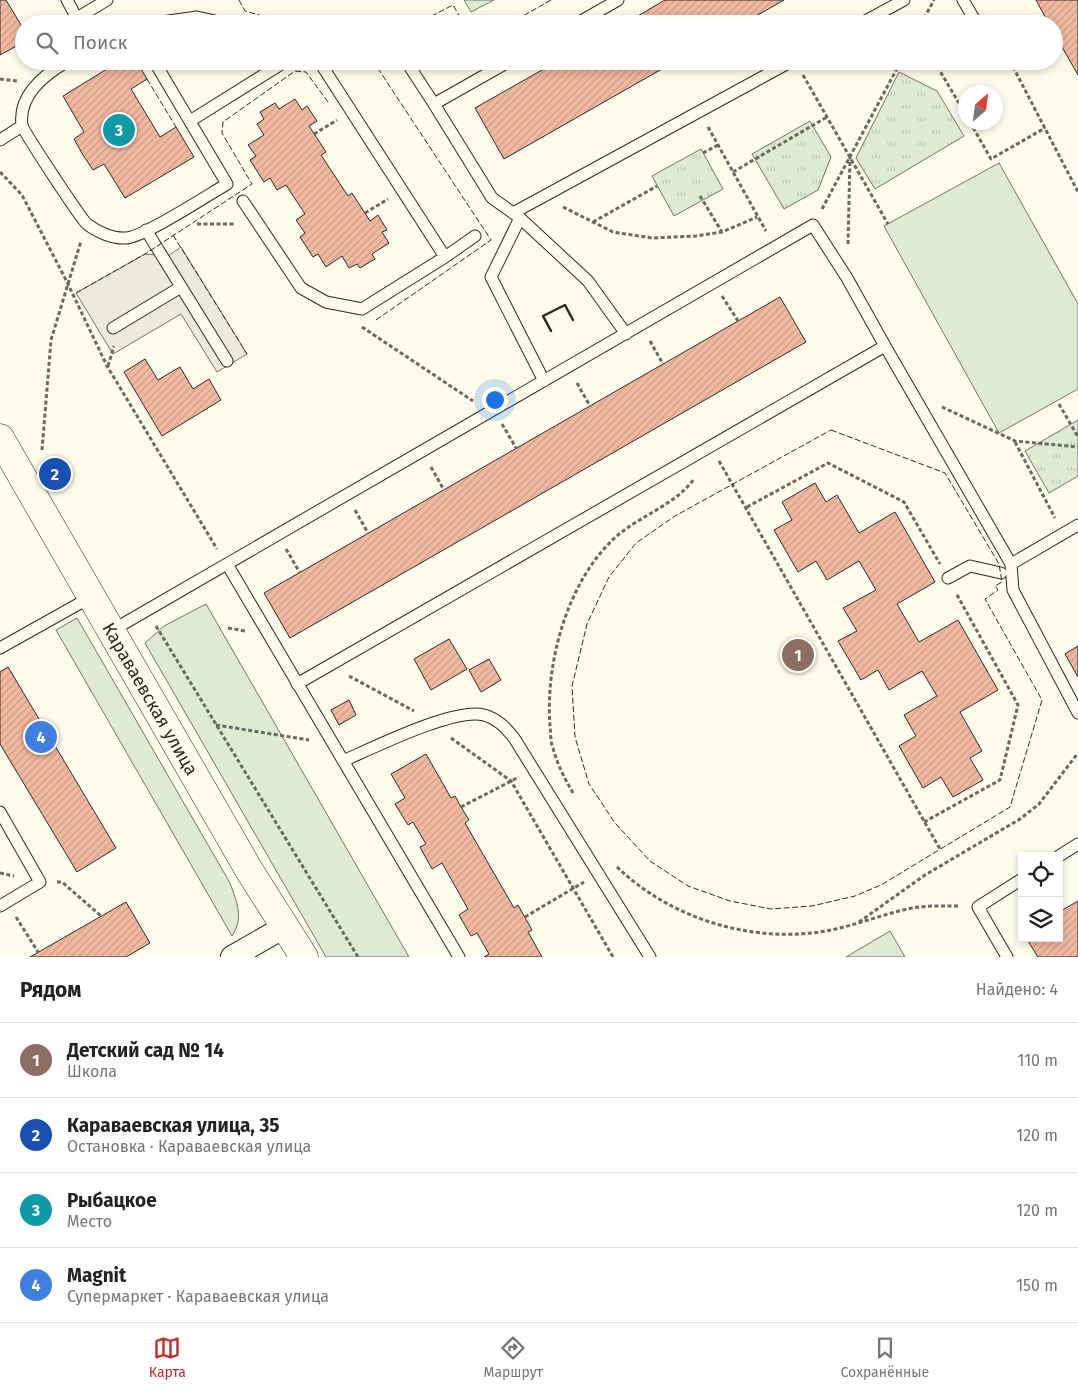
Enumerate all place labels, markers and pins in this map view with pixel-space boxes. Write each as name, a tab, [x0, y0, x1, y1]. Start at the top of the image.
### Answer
pin: 3	[103, 111, 135, 149]
pin: 2	[39, 455, 71, 493]
pin: 1	[782, 636, 814, 674]
pin: 4	[25, 718, 57, 756]

